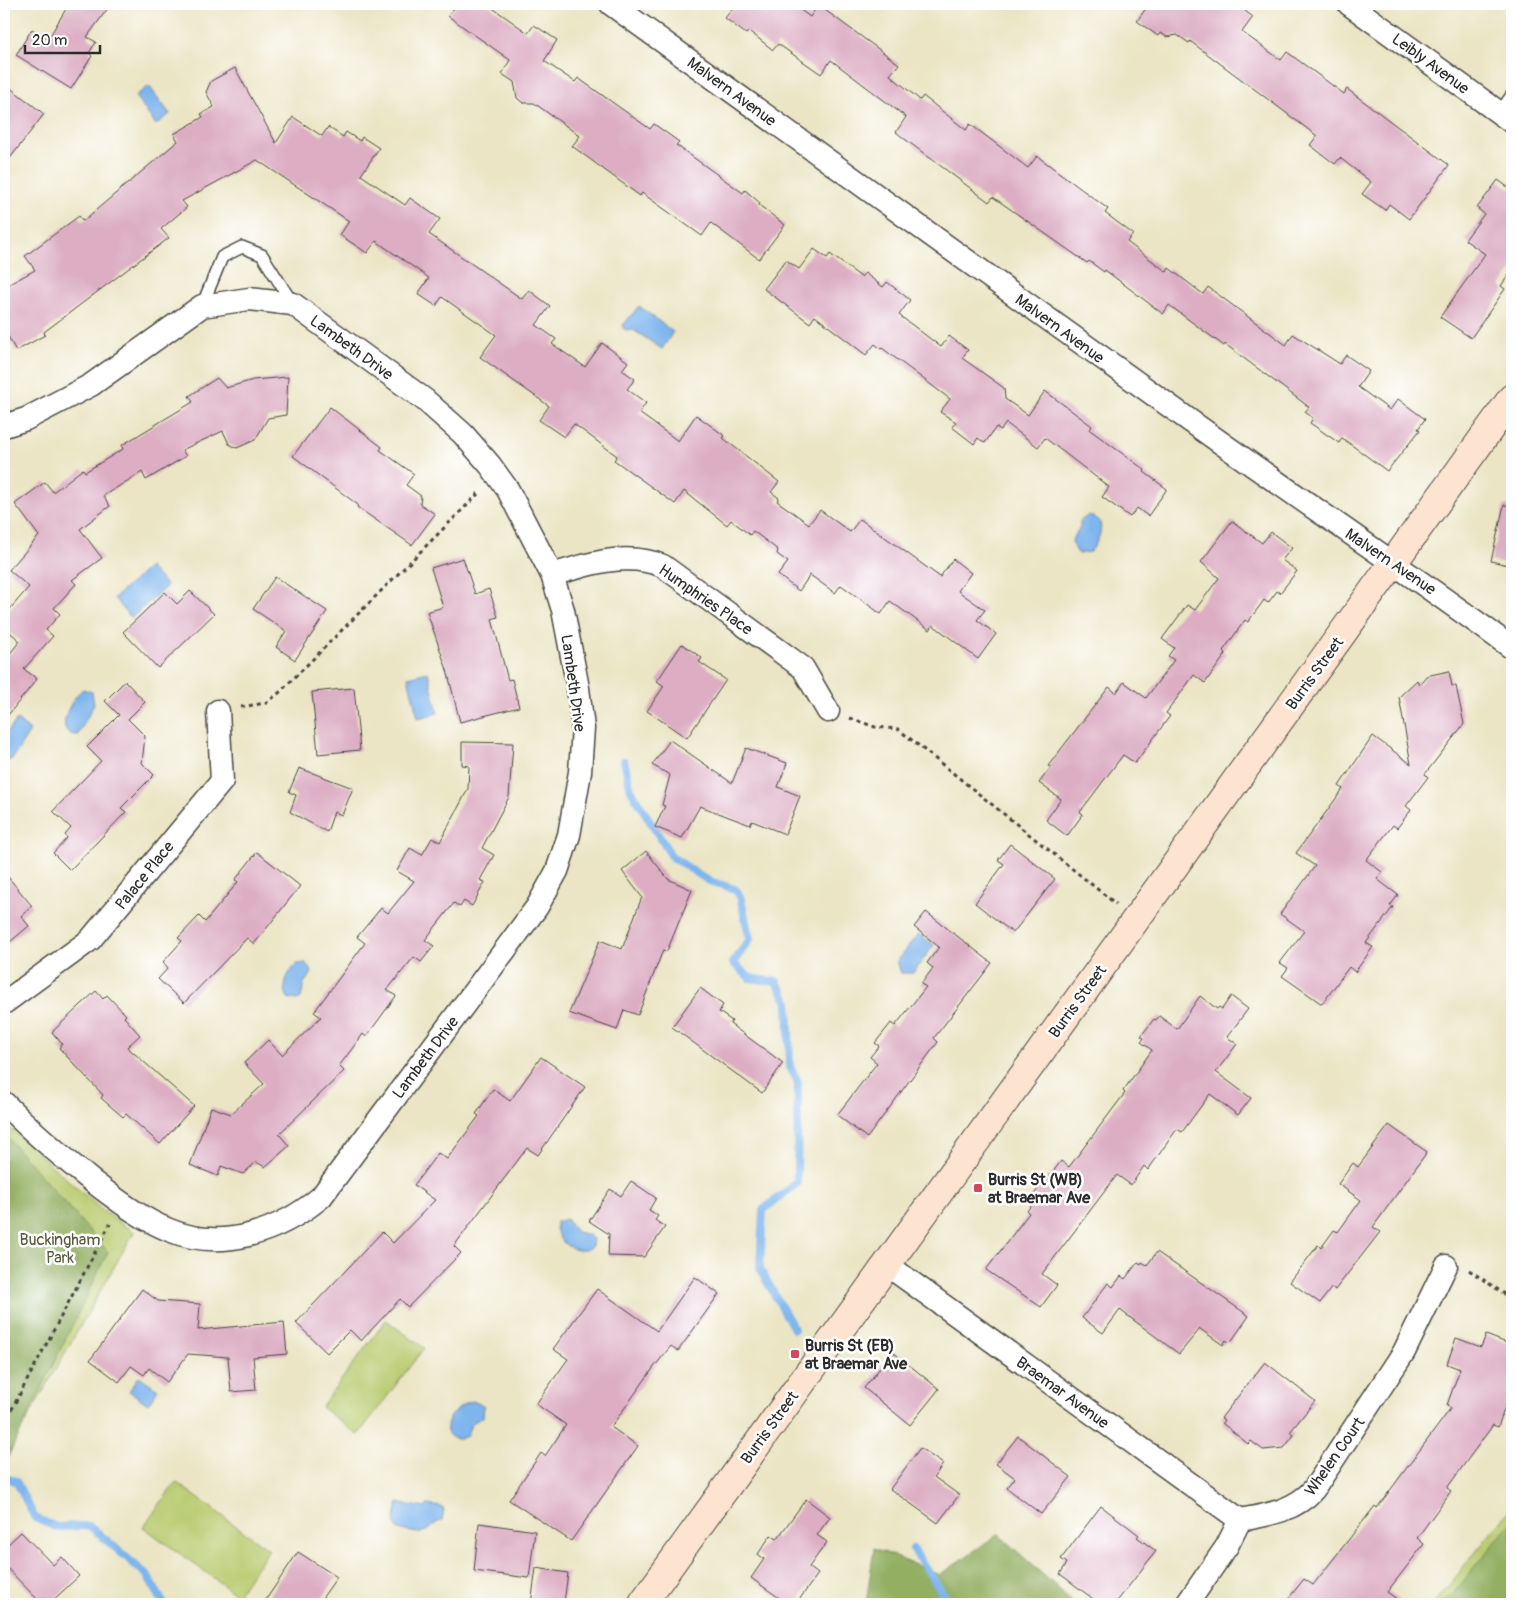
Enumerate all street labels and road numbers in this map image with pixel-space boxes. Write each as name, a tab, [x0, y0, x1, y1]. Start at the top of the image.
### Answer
street label: Leibly Avenue	[1388, 29, 1473, 99]
street label: Malvern Avenue	[683, 53, 780, 131]
street label: Malvern Avenue	[1011, 290, 1108, 368]
street label: Lambeth Drive	[306, 311, 397, 385]
street label: Malvern Avenue	[1341, 524, 1440, 600]
street label: Humphries Place	[655, 560, 756, 640]
street label: Lambeth Drive	[556, 633, 590, 733]
street label: Burris Street	[1282, 633, 1348, 714]
street label: Palace Place	[111, 837, 179, 914]
street label: Burris Street	[1045, 961, 1111, 1042]
street label: Lambeth Drive	[388, 1012, 463, 1103]
street label: Braemar Avenue	[1012, 1352, 1113, 1433]
street label: Burris Street	[737, 1387, 803, 1468]
street label: Whelen Court	[1300, 1413, 1370, 1500]

